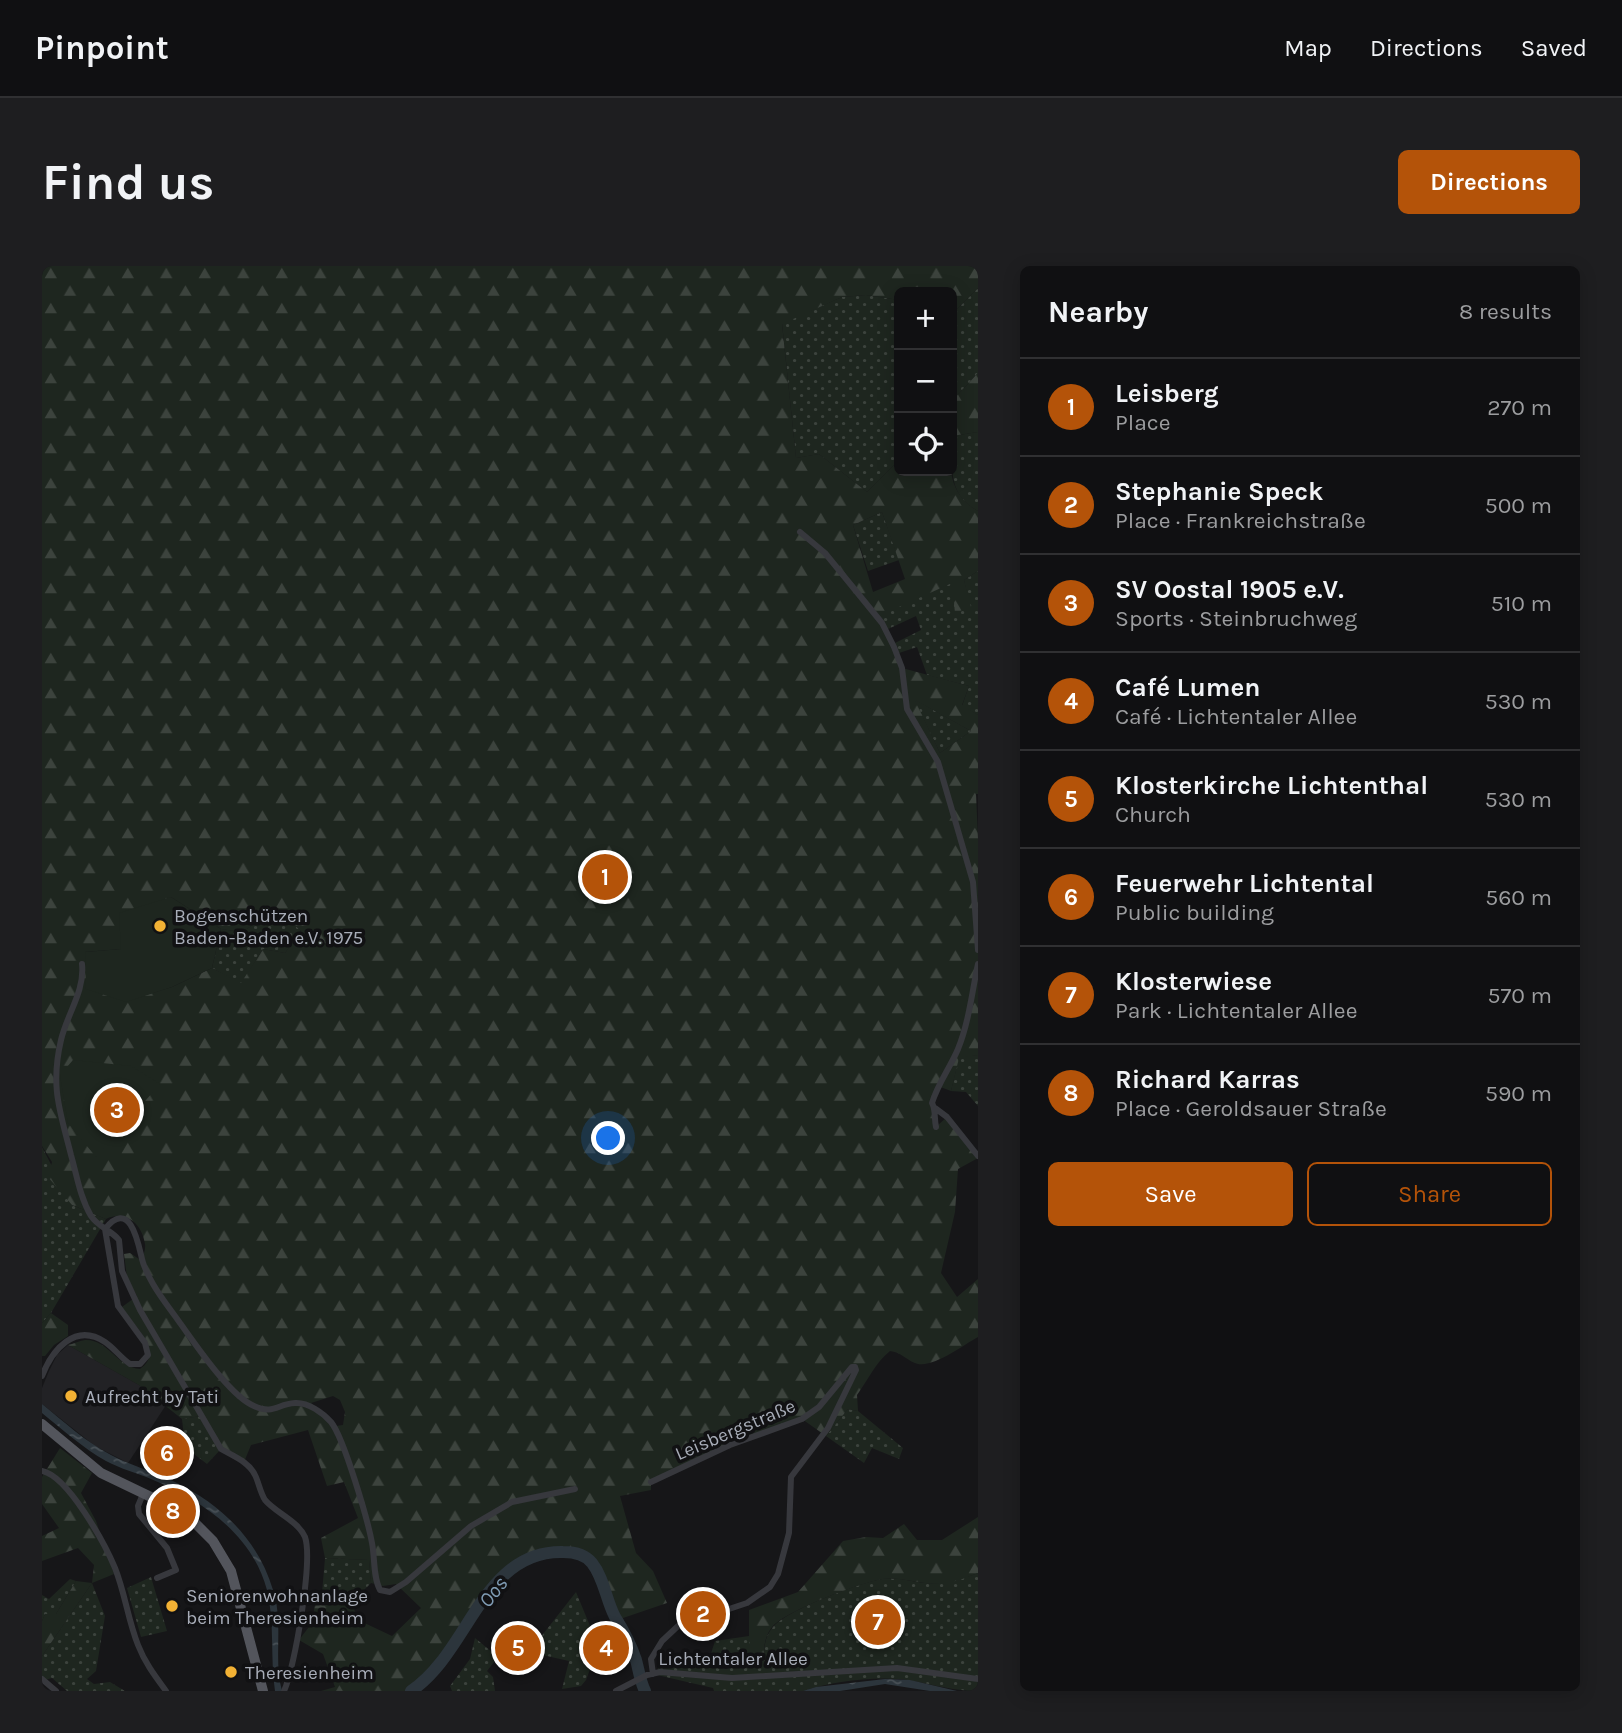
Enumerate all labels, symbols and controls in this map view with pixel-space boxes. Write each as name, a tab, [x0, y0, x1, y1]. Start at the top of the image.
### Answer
text: Pinpoint	[35, 29, 169, 67]
text: Map	[1284, 34, 1332, 62]
text: Directions	[1370, 34, 1483, 62]
text: Saved	[1521, 34, 1587, 62]
button: Directions	[1398, 150, 1580, 214]
text: Find us	[42, 154, 214, 211]
map controls	[894, 287, 957, 476]
button: +	[894, 287, 957, 350]
text: Nearby	[1048, 294, 1148, 330]
text: 8 results	[1459, 298, 1552, 325]
button: −	[894, 350, 957, 413]
text: Leisberg	[1115, 378, 1219, 409]
text: 1	[1067, 394, 1075, 421]
text: 270 m	[1487, 394, 1552, 421]
text: Place	[1115, 409, 1171, 436]
button: locate	[894, 413, 957, 476]
text: Stephanie Speck	[1115, 476, 1323, 507]
text: 2	[1064, 492, 1078, 519]
text: 500 m	[1485, 492, 1552, 519]
text: Place · Frankreichstraße	[1115, 507, 1366, 534]
text: SV Oostal 1905 e.V.	[1115, 574, 1344, 605]
text: 3	[1064, 590, 1078, 617]
text: 510 m	[1491, 590, 1552, 617]
text: Sports · Steinbruchweg	[1115, 605, 1357, 632]
text: Café Lumen	[1115, 672, 1260, 703]
text: 4	[1064, 688, 1078, 715]
text: 530 m	[1485, 688, 1552, 715]
text: Café · Lichtentaler Allee	[1115, 703, 1357, 730]
text: Klosterkirche Lichtenthal	[1115, 770, 1428, 801]
text: 5	[1064, 786, 1078, 813]
text: 530 m	[1485, 786, 1552, 813]
text: Church	[1115, 801, 1191, 828]
pin: 1	[582, 851, 628, 903]
text: Feuerwehr Lichtental	[1115, 868, 1374, 899]
text: 6	[1064, 884, 1078, 911]
text: 560 m	[1485, 884, 1552, 911]
text: Public building	[1115, 899, 1274, 926]
place label: Bogenschützen Baden-Baden e.V. 1975	[174, 905, 363, 949]
marker: Bogenschützen Baden-Baden e.V. 1975	[152, 918, 168, 934]
text: Klosterwiese	[1115, 966, 1272, 997]
text: 7	[1065, 982, 1077, 1009]
text: 570 m	[1488, 982, 1552, 1009]
text: Park · Lichtentaler Allee	[1115, 997, 1357, 1024]
text: Richard Karras	[1115, 1064, 1300, 1095]
text: 8	[1064, 1080, 1078, 1107]
text: 590 m	[1485, 1080, 1552, 1107]
pin: 3	[94, 1084, 140, 1136]
text: Place · Geroldsauer Straße	[1115, 1095, 1387, 1122]
your location	[591, 1121, 625, 1155]
button: Save	[1048, 1162, 1293, 1226]
button: Share	[1307, 1162, 1552, 1226]
place label: Aufrecht by Tati	[85, 1386, 219, 1408]
marker: Aufrecht by Tati	[63, 1388, 79, 1404]
street label: Leisbergstraße	[672, 1395, 799, 1465]
pin: 6	[144, 1427, 190, 1479]
pin: 8	[150, 1485, 196, 1537]
water label: Oos	[474, 1572, 512, 1612]
place label: Seniorenwohnanlage beim Theresienheim	[186, 1585, 368, 1629]
pin: 2	[680, 1588, 726, 1640]
pin: 7	[855, 1596, 901, 1648]
marker: Seniorenwohnanlage beim Theresienheim	[164, 1598, 180, 1614]
pin: 5	[495, 1622, 541, 1674]
pin: 4	[583, 1622, 629, 1674]
street label: Lichtentaler Allee	[658, 1648, 808, 1670]
place label: Theresienheim	[245, 1662, 374, 1684]
marker: Theresienheim	[223, 1664, 239, 1680]

